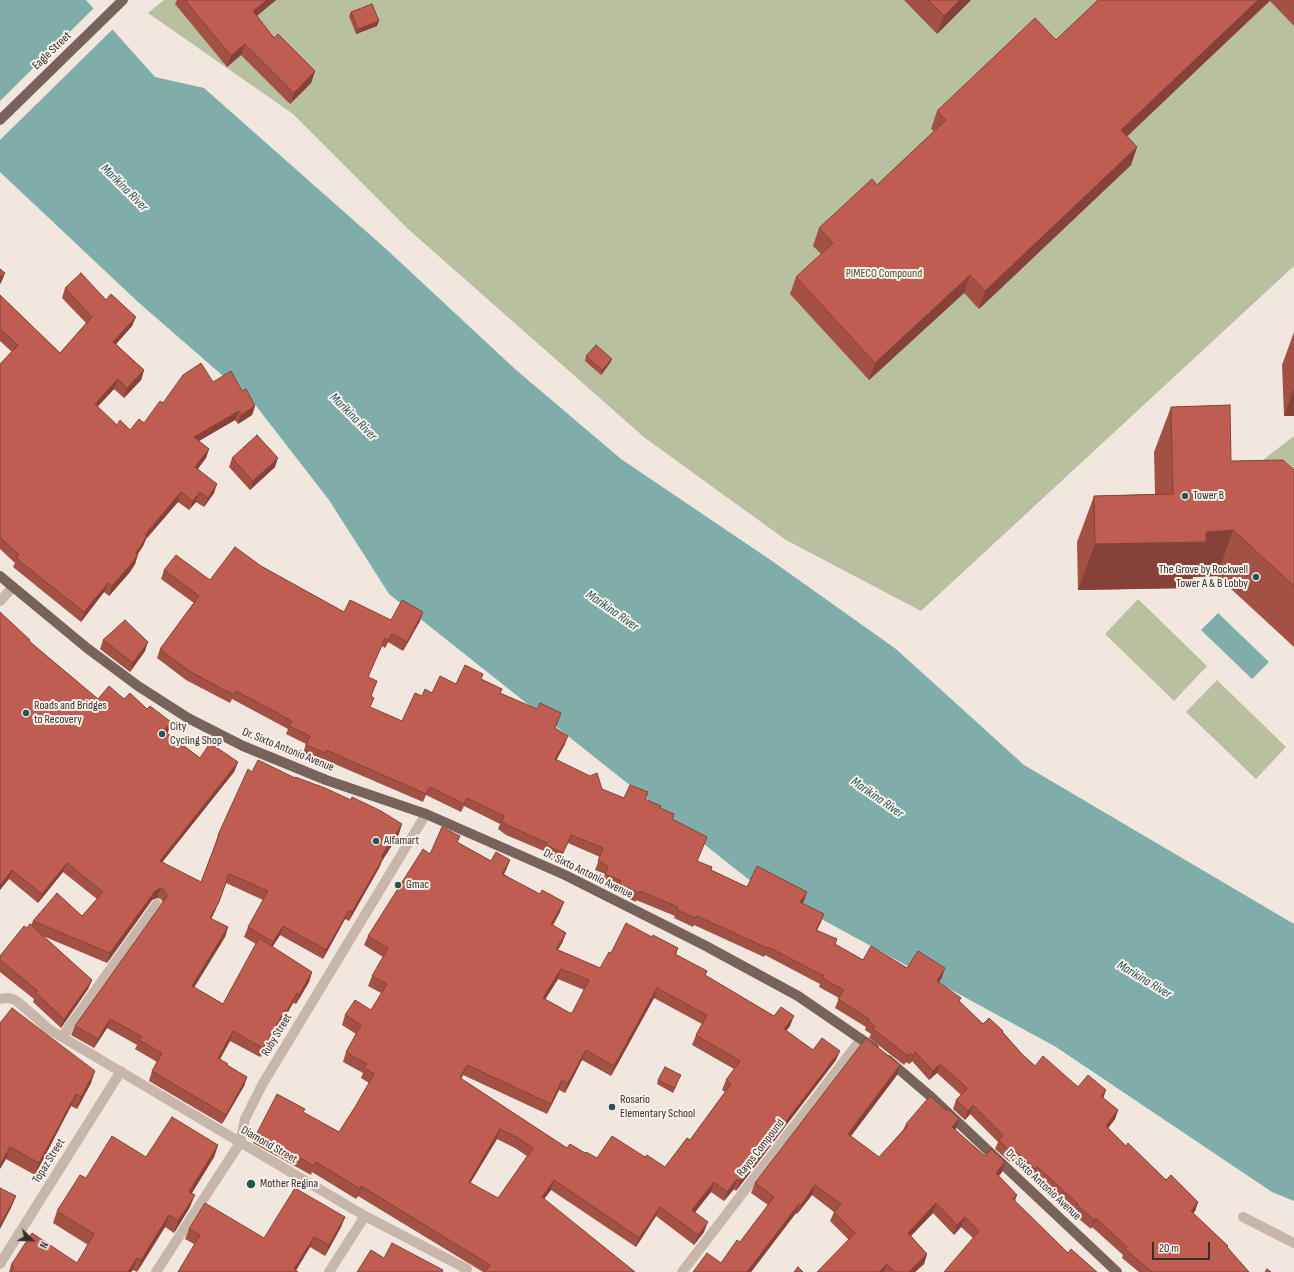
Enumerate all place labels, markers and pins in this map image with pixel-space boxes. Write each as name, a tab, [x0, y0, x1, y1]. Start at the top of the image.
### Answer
place label: Tower B	[1193, 489, 1224, 503]
marker: Tower B	[1180, 491, 1190, 501]
place label: The Grove by Rockwell Tower A & B Lobby	[1159, 563, 1248, 591]
marker: The Grove by Rockwell Tower A & B Lobby	[1251, 572, 1261, 582]
place label: Roads and Bridges to Recovery	[34, 699, 107, 727]
marker: Roads and Bridges to Recovery	[21, 708, 31, 718]
place label: City Cycling Shop	[170, 720, 222, 748]
marker: City Cycling Shop	[157, 729, 167, 739]
place label: Alfamart	[384, 834, 419, 848]
marker: Alfamart	[371, 836, 381, 846]
place label: Gmac	[406, 878, 429, 892]
marker: Gmac	[393, 880, 403, 890]
place label: Rosario Elementary School	[620, 1093, 695, 1121]
marker: Rosario Elementary School	[607, 1102, 617, 1112]
place label: Mother Regina	[260, 1177, 318, 1191]
marker: Mother Regina	[245, 1178, 257, 1190]

